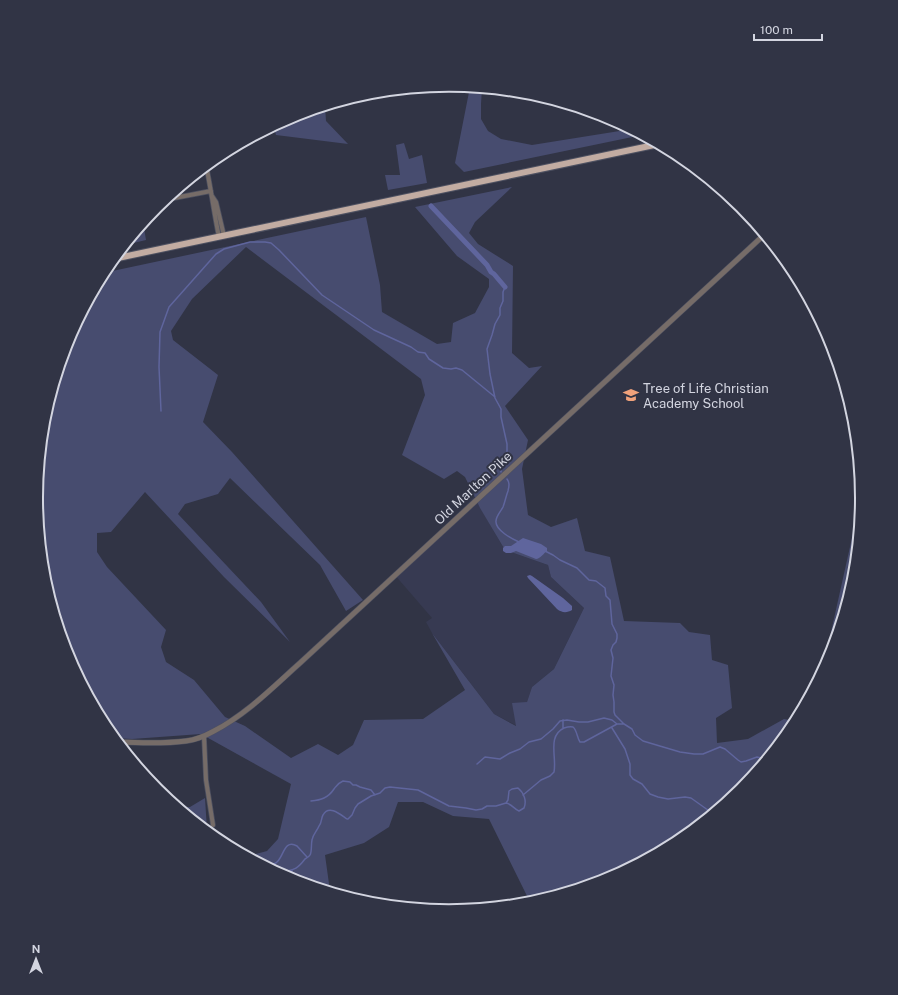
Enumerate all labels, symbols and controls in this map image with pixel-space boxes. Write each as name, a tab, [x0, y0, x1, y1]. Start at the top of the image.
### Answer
scale bar	[754, 16, 822, 42]
text: 100 m	[760, 23, 793, 37]
place label: Tree of Life Christian Academy School	[643, 381, 769, 411]
school or university icon: Tree of Life Christian Academy School	[622, 386, 640, 404]
street label: Old Marlton Pike	[431, 448, 515, 528]
north arrow	[16, 939, 56, 979]
text: N	[32, 943, 40, 955]

